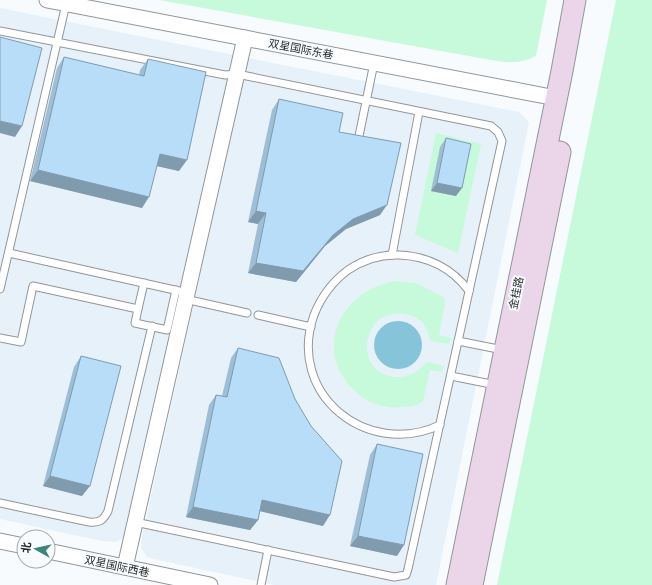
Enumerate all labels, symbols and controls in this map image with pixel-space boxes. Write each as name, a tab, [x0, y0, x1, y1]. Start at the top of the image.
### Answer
street label: 双星国际东巷	[267, 35, 335, 62]
street label: 金桂路	[505, 275, 526, 311]
north arrow	[16, 529, 56, 569]
text: 北	[17, 541, 34, 554]
street label: 双星国际西巷	[83, 551, 151, 580]

